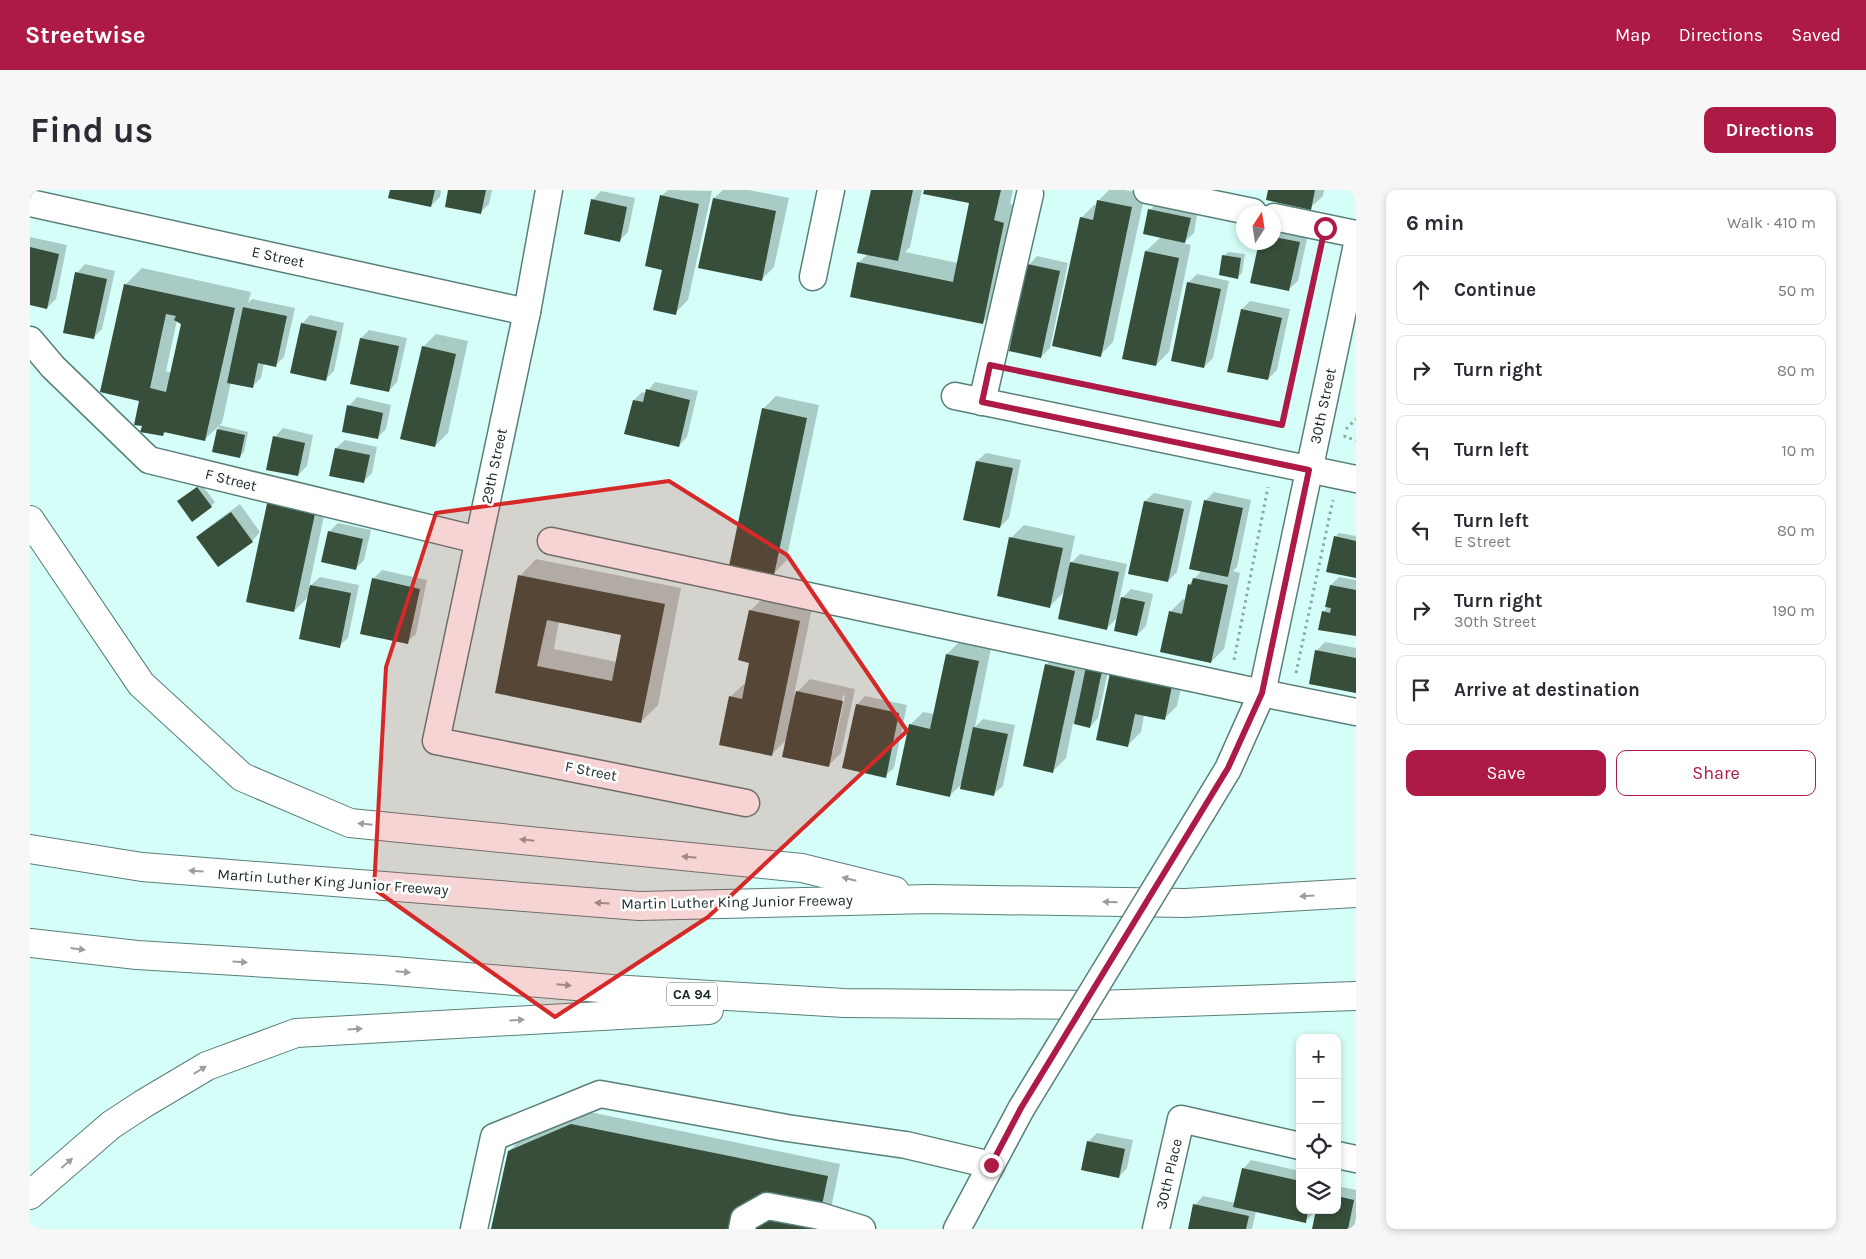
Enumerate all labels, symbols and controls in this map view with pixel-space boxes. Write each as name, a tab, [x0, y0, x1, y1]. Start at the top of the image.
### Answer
text: Streetwise	[25, 21, 146, 49]
text: Map	[1615, 24, 1651, 46]
text: Directions	[1679, 24, 1763, 46]
text: Saved	[1791, 24, 1841, 46]
button: Directions	[1704, 107, 1836, 153]
text: Find us	[30, 110, 153, 151]
north arrow	[1236, 205, 1281, 250]
text: 6 min	[1406, 211, 1464, 235]
text: Walk · 410 m	[1727, 213, 1816, 232]
route start	[1314, 217, 1337, 240]
street label: E Street	[250, 243, 306, 271]
icon: ahead	[1407, 276, 1435, 304]
text: Continue	[1454, 279, 1536, 301]
text: 50 m	[1778, 281, 1815, 300]
icon: right	[1407, 356, 1435, 384]
text: Turn right	[1454, 359, 1543, 381]
text: 80 m	[1777, 361, 1815, 380]
street label: 30th Street	[1306, 366, 1340, 446]
street label: 29th Street	[477, 426, 511, 505]
icon: left	[1407, 436, 1435, 464]
text: Turn left	[1454, 439, 1529, 461]
text: 10 m	[1781, 441, 1815, 460]
street label: F Street	[203, 465, 259, 495]
text: Turn left	[1454, 510, 1529, 532]
icon: left	[1407, 516, 1435, 544]
text: 80 m	[1777, 521, 1815, 540]
text: E Street	[1454, 532, 1511, 551]
text: Turn right	[1454, 590, 1543, 612]
icon: right	[1407, 596, 1435, 624]
text: 190 m	[1772, 601, 1815, 620]
text: 30th Street	[1454, 612, 1536, 631]
icon: arrive	[1407, 676, 1435, 704]
text: Arrive at destination	[1454, 679, 1640, 701]
button: Save	[1406, 750, 1606, 796]
button: Share	[1616, 750, 1816, 796]
street label: F Street	[563, 757, 619, 785]
one-way arrow	[357, 820, 373, 828]
one-way arrow	[519, 836, 535, 844]
one-way arrow	[680, 852, 696, 860]
street label: Martin Luther King Junior Freeway	[217, 865, 449, 899]
one-way arrow	[187, 867, 203, 875]
one-way arrow	[842, 875, 857, 883]
street label: Martin Luther King Junior Freeway	[621, 891, 853, 913]
one-way arrow	[1299, 892, 1315, 900]
one-way arrow	[1102, 897, 1118, 905]
one-way arrow	[594, 899, 610, 907]
one-way arrow	[71, 945, 87, 953]
one-way arrow	[233, 958, 249, 966]
one-way arrow	[395, 968, 411, 976]
one-way arrow	[557, 981, 573, 989]
road number: CA 94	[667, 982, 717, 1006]
one-way arrow	[509, 1015, 525, 1023]
one-way arrow	[347, 1024, 363, 1032]
map controls	[1296, 1034, 1341, 1214]
button: +	[1296, 1034, 1341, 1079]
one-way arrow	[193, 1066, 206, 1075]
button: −	[1296, 1079, 1341, 1124]
button: locate	[1296, 1124, 1341, 1169]
street label: 30th Place	[1152, 1137, 1186, 1211]
route end	[980, 1154, 1003, 1177]
one-way arrow	[61, 1158, 73, 1169]
button: layers	[1296, 1169, 1341, 1214]

